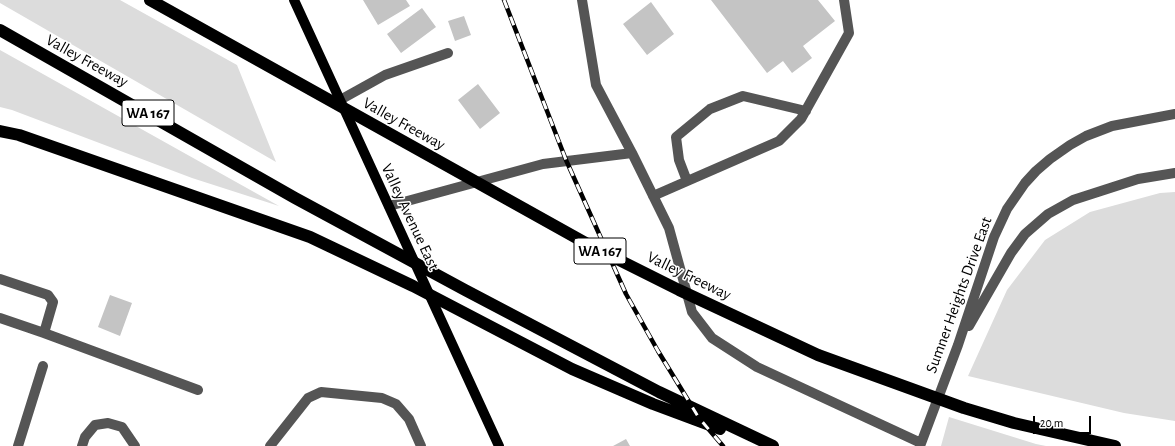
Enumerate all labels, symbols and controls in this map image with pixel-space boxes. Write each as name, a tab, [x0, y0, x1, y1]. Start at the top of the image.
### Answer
street label: Valley Freeway	[43, 31, 131, 91]
street label: Valley Freeway	[360, 94, 448, 154]
road number: WA 167	[122, 100, 174, 126]
street label: Valley Avenue East	[377, 161, 443, 273]
street label: Sumner Heights Drive East	[922, 214, 996, 376]
road number: WA 167	[574, 238, 626, 264]
street label: Valley Freeway	[644, 247, 734, 305]
scale bar	[1035, 408, 1093, 434]
text: 20 m	[1040, 417, 1063, 429]

